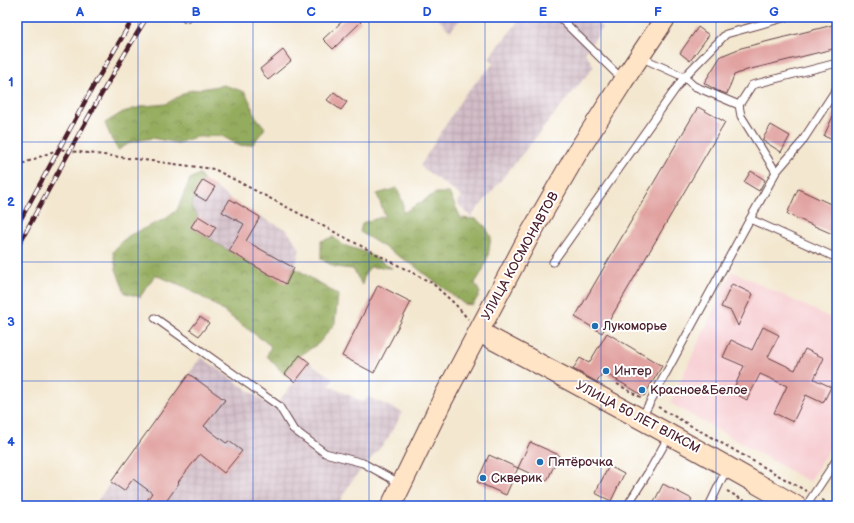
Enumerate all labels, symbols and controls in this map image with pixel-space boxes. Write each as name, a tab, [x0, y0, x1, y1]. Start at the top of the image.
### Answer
text: A	[75, 4, 84, 20]
text: B	[191, 4, 201, 20]
text: C	[306, 4, 316, 20]
text: D	[422, 4, 432, 20]
text: E	[539, 4, 548, 20]
text: F	[654, 4, 662, 20]
text: G	[769, 4, 779, 20]
text: 1	[8, 74, 14, 90]
street label: УЛИЦА КОСМОНАВТОВ	[478, 189, 562, 323]
text: 2	[7, 194, 15, 210]
text: 3	[7, 314, 15, 330]
place label: Лукоморье	[602, 318, 667, 334]
marker: Лукоморье	[590, 321, 600, 331]
place label: Интер	[614, 363, 652, 379]
marker: Интер	[601, 366, 611, 376]
street label: УЛИЦА 50 ЛЕТ ВЛКСМ	[573, 377, 703, 457]
place label: Красное&Белое	[650, 382, 747, 398]
marker: Красное&Белое	[637, 385, 647, 395]
text: 4	[7, 434, 15, 450]
place label: Пятёрочка	[548, 454, 613, 470]
marker: Пятёрочка	[535, 457, 545, 467]
place label: Скверик	[491, 470, 542, 486]
marker: Скверик	[478, 473, 488, 483]

